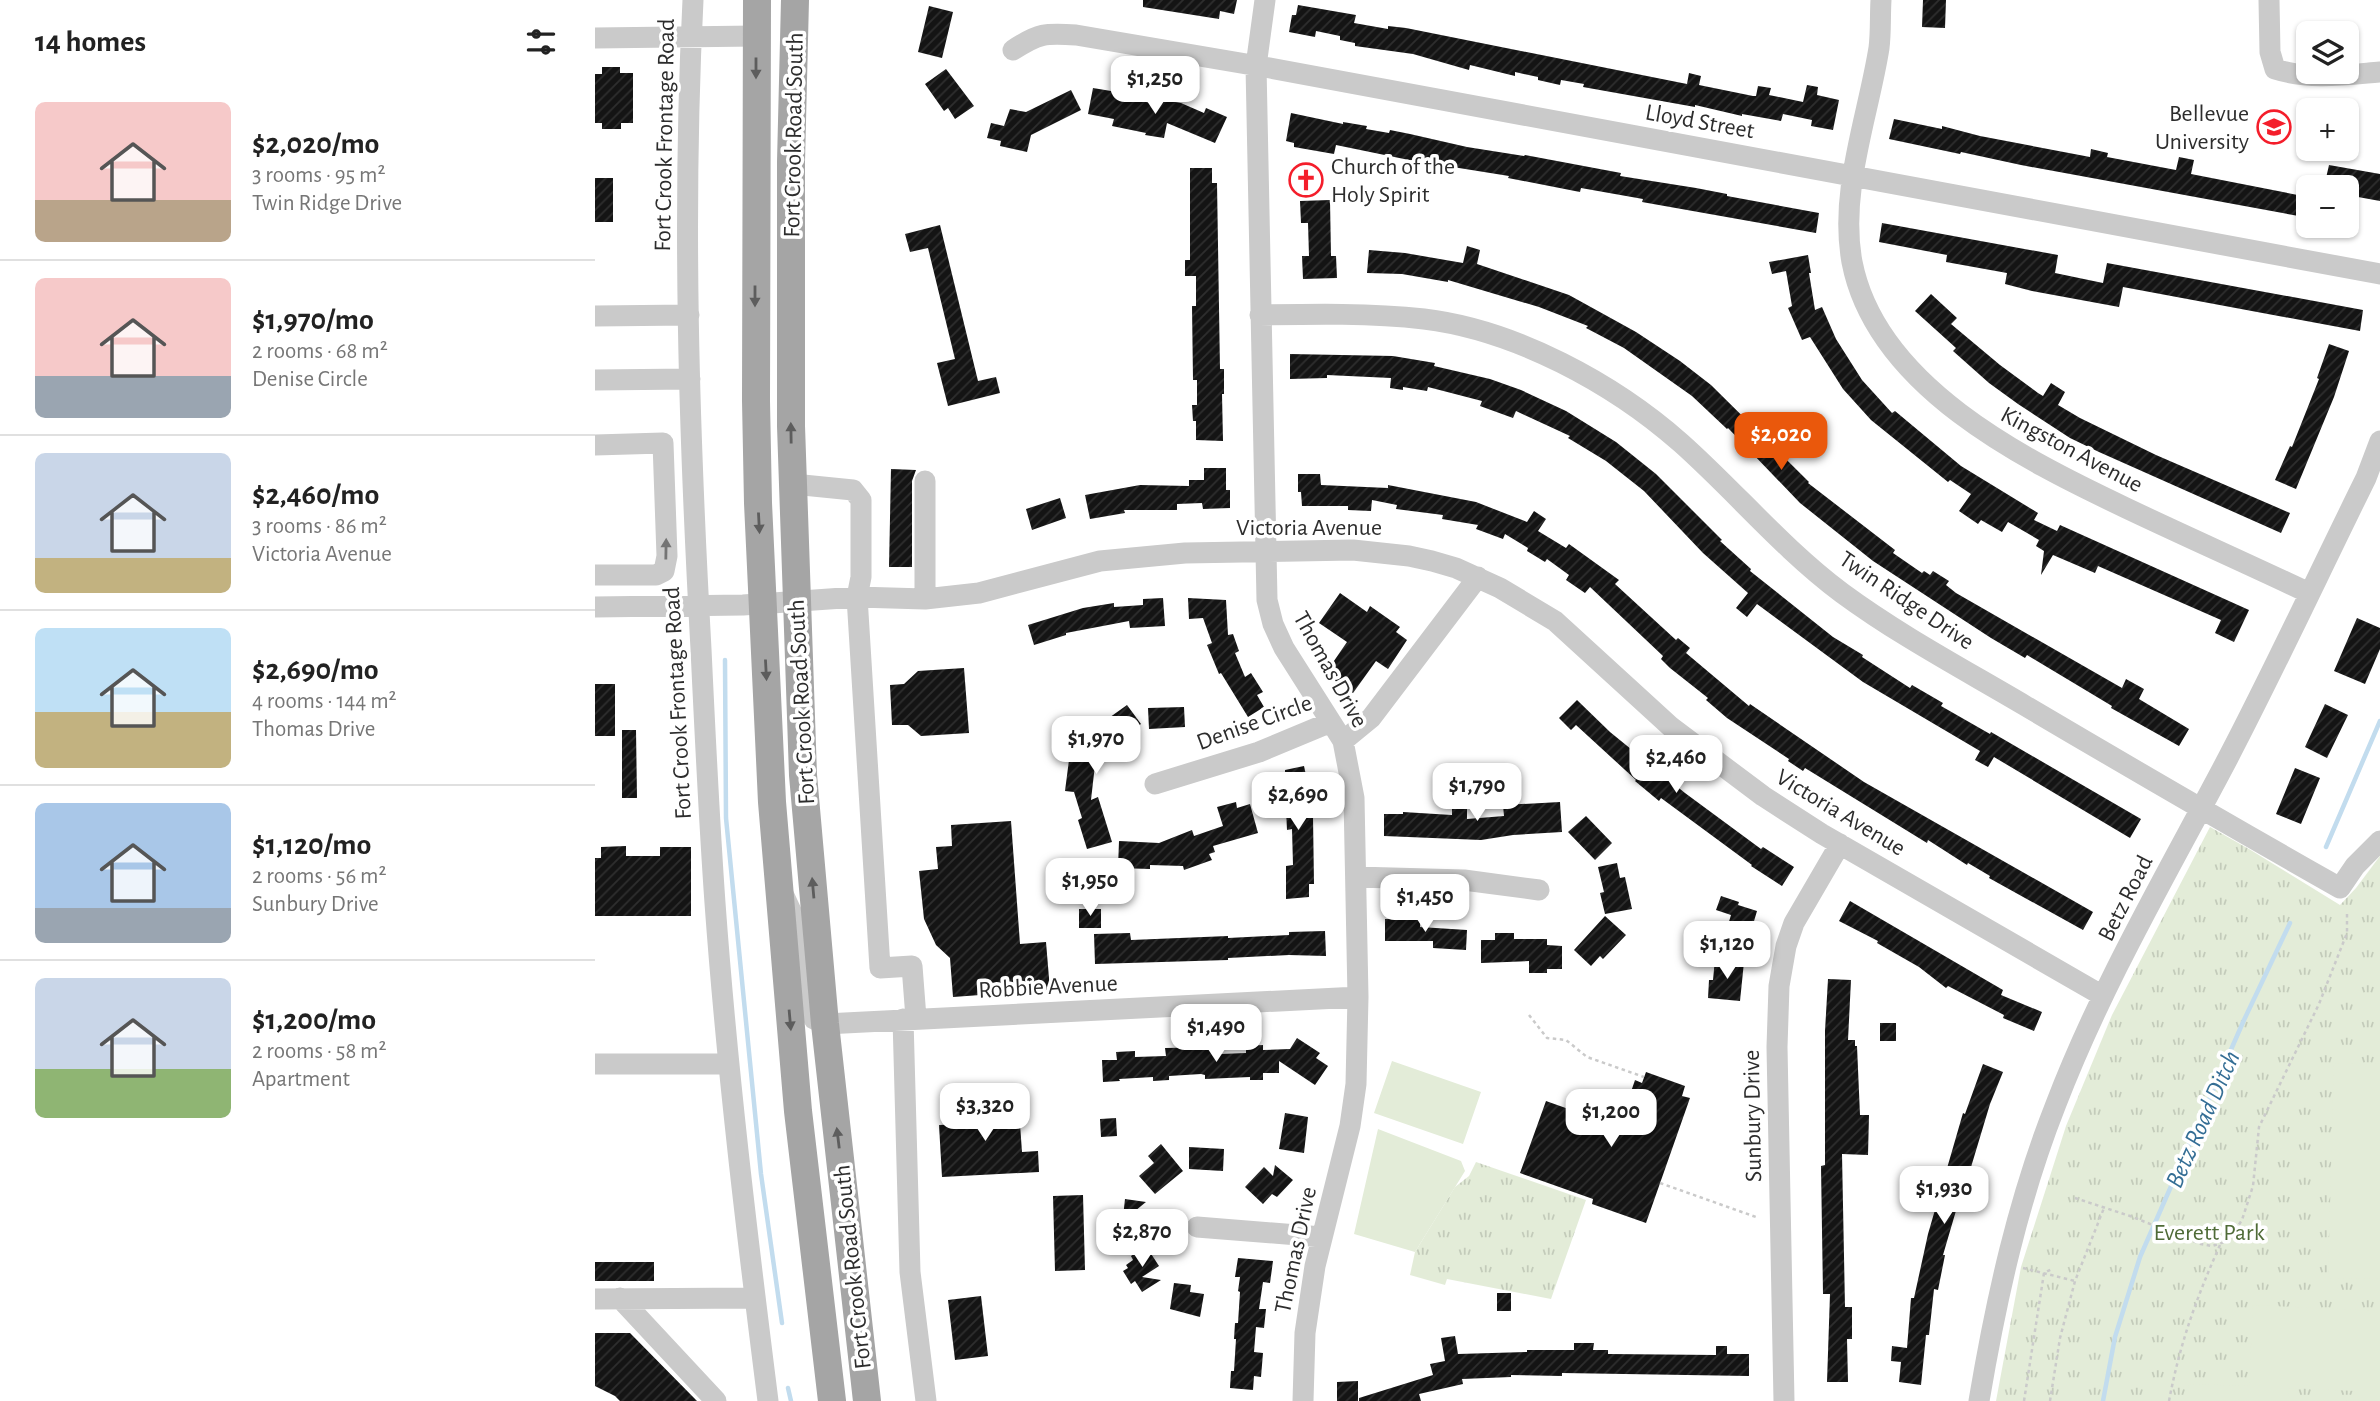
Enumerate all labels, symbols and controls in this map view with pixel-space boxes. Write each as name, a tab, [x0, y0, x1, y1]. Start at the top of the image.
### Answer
street label: Fort Crook Frontage Road	[651, 18, 679, 252]
map controls	[2296, 21, 2359, 238]
button: layers	[2296, 21, 2359, 84]
icon: filters	[522, 23, 560, 61]
text: 14 homes	[35, 27, 146, 57]
street label: Fort Crook Road South	[780, 32, 808, 238]
one-way arrow	[750, 57, 762, 79]
pin: $1,250	[1098, 57, 1212, 116]
text: $1,250	[1127, 67, 1183, 90]
button: +	[2296, 98, 2359, 161]
street label: Lloyd Street	[1643, 101, 1756, 143]
place label: Bellevue University	[2155, 102, 2249, 154]
school or university icon: Bellevue University	[2255, 108, 2293, 146]
text: $2,020/mo	[252, 129, 379, 159]
icon: home	[91, 130, 175, 214]
place label: Church of the Holy Spirit	[1331, 155, 1455, 207]
church icon: Church of the Holy Spirit	[1287, 161, 1325, 199]
text: 3 rooms · 95 m²	[252, 164, 385, 187]
button: −	[2296, 175, 2359, 238]
text: Twin Ridge Drive	[252, 192, 402, 215]
one-way arrow	[749, 285, 761, 307]
text: $1,970/mo	[252, 305, 374, 335]
icon: home	[91, 306, 175, 390]
text: 2 rooms · 68 m²	[252, 340, 388, 363]
text: Denise Circle	[252, 368, 368, 391]
street label: Kingston Avenue	[1997, 402, 2147, 497]
pin: $2,020	[1724, 412, 1838, 472]
one-way arrow	[786, 422, 797, 444]
text: $2,020	[1750, 423, 1812, 446]
text: $2,460/mo	[252, 480, 379, 510]
icon: home	[91, 481, 175, 565]
one-way arrow	[754, 512, 765, 534]
text: 3 rooms · 86 m²	[252, 515, 387, 538]
street label: Victoria Avenue	[1236, 516, 1382, 540]
one-way arrow	[660, 538, 672, 560]
text: Victoria Avenue	[252, 543, 392, 566]
street label: Twin Ridge Drive	[1835, 547, 1978, 655]
street label: Fort Crook Frontage Road	[660, 586, 696, 820]
street label: Fort Crook Road South	[785, 599, 819, 805]
street label: Thomas Drive	[1288, 607, 1372, 732]
text: $2,690/mo	[252, 655, 379, 685]
icon: home	[91, 656, 175, 740]
one-way arrow	[761, 660, 772, 682]
text: 4 rooms · 144 m²	[252, 690, 397, 713]
street label: Denise Circle	[1193, 691, 1315, 755]
pin: $1,970	[1039, 716, 1153, 776]
text: Thomas Drive	[252, 718, 375, 741]
text: $1,970	[1068, 727, 1124, 750]
pin: $2,460	[1619, 736, 1733, 795]
text: $2,460	[1645, 746, 1707, 769]
pin: $1,790	[1420, 764, 1534, 823]
street label: Victoria Avenue	[1772, 765, 1909, 861]
pin: $2,690	[1241, 772, 1355, 832]
text: $1,790	[1449, 774, 1505, 797]
text: $2,690	[1268, 783, 1328, 806]
text: $1,120/mo	[252, 830, 371, 860]
icon: home	[91, 831, 175, 915]
street label: Betz Road	[2094, 852, 2158, 945]
pin: $1,950	[1033, 858, 1147, 918]
text: 2 rooms · 56 m²	[252, 865, 386, 888]
text: $1,950	[1062, 869, 1118, 892]
pin: $1,450	[1368, 874, 1482, 934]
one-way arrow	[807, 876, 818, 898]
text: $1,450	[1396, 885, 1454, 908]
text: Sunbury Drive	[252, 893, 379, 916]
pin: $1,120	[1670, 922, 1784, 981]
text: $1,120	[1700, 932, 1755, 955]
street label: Robbie Avenue	[978, 971, 1118, 1003]
pin: $1,490	[1159, 1004, 1273, 1064]
text: $1,200/mo	[252, 1005, 376, 1035]
icon: home	[91, 1006, 175, 1090]
one-way arrow	[785, 1009, 796, 1031]
text: $1,490	[1187, 1015, 1245, 1038]
text: 2 rooms · 58 m²	[252, 1040, 387, 1063]
water label: Betz Road Ditch	[2161, 1047, 2245, 1192]
street label: Sunbury Drive	[1740, 1050, 1766, 1182]
text: Apartment	[252, 1068, 350, 1091]
pin: $3,320	[928, 1084, 1042, 1143]
pin: $1,200	[1554, 1090, 1668, 1149]
text: $3,320	[956, 1094, 1014, 1117]
text: $1,200	[1582, 1100, 1640, 1123]
one-way arrow	[832, 1127, 843, 1149]
street label: Fort Crook Road South	[830, 1164, 876, 1370]
pin: $1,930	[1887, 1166, 2001, 1226]
text: $1,930	[1916, 1177, 1972, 1200]
street label: Thomas Drive	[1271, 1185, 1321, 1316]
pin: $2,870	[1085, 1210, 1199, 1269]
text: $2,870	[1112, 1220, 1172, 1243]
park label: Everett Park	[2153, 1221, 2265, 1245]

